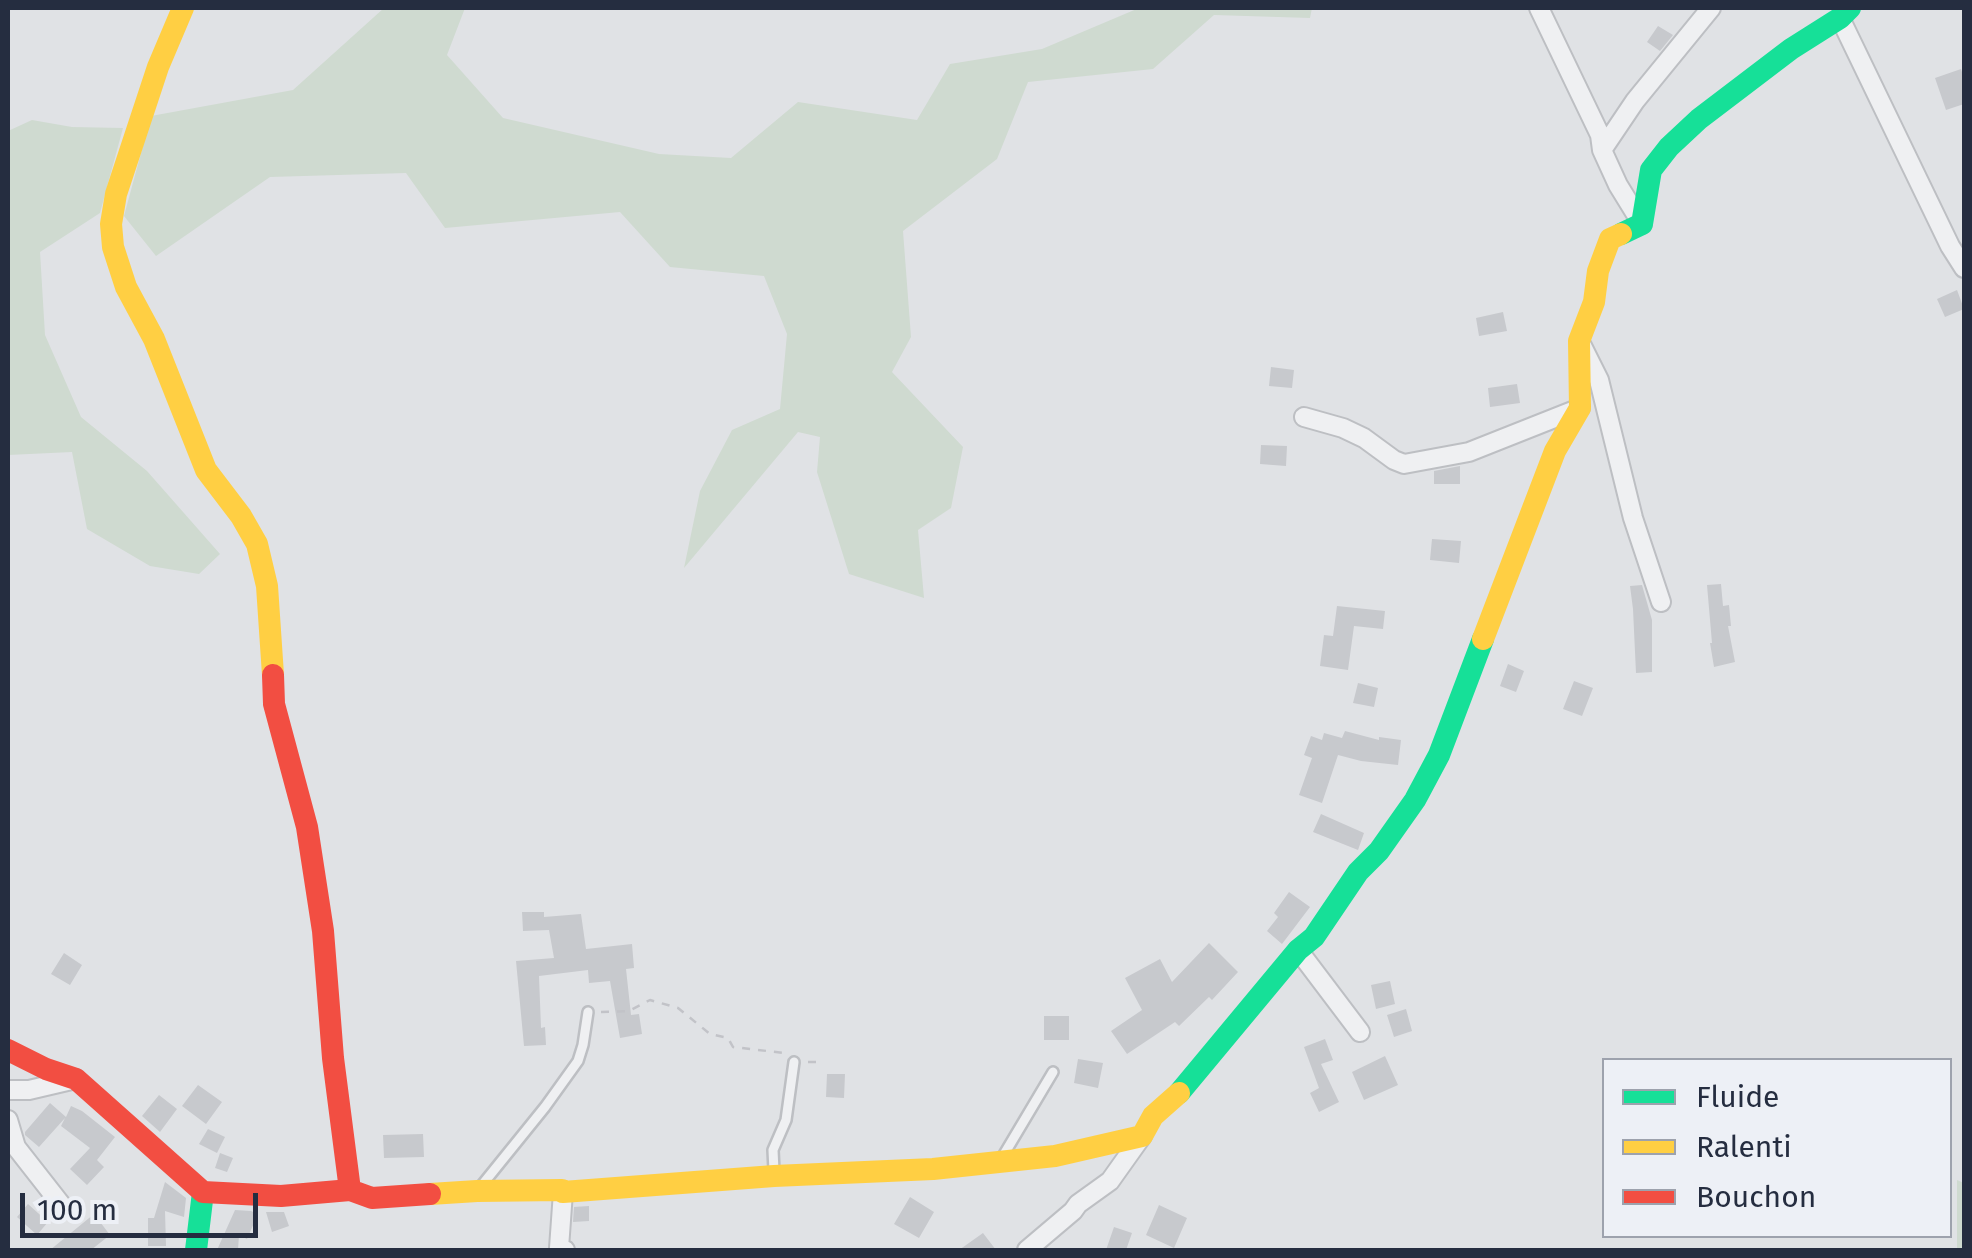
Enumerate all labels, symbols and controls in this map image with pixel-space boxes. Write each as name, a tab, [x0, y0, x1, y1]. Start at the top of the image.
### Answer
legend	[1602, 1058, 1952, 1238]
text: Fluide	[1696, 1079, 1779, 1115]
text: Ralenti	[1696, 1129, 1792, 1165]
scale bar	[25, 1173, 262, 1235]
text: Bouchon	[1696, 1179, 1816, 1215]
text: 100 m	[37, 1192, 117, 1228]

